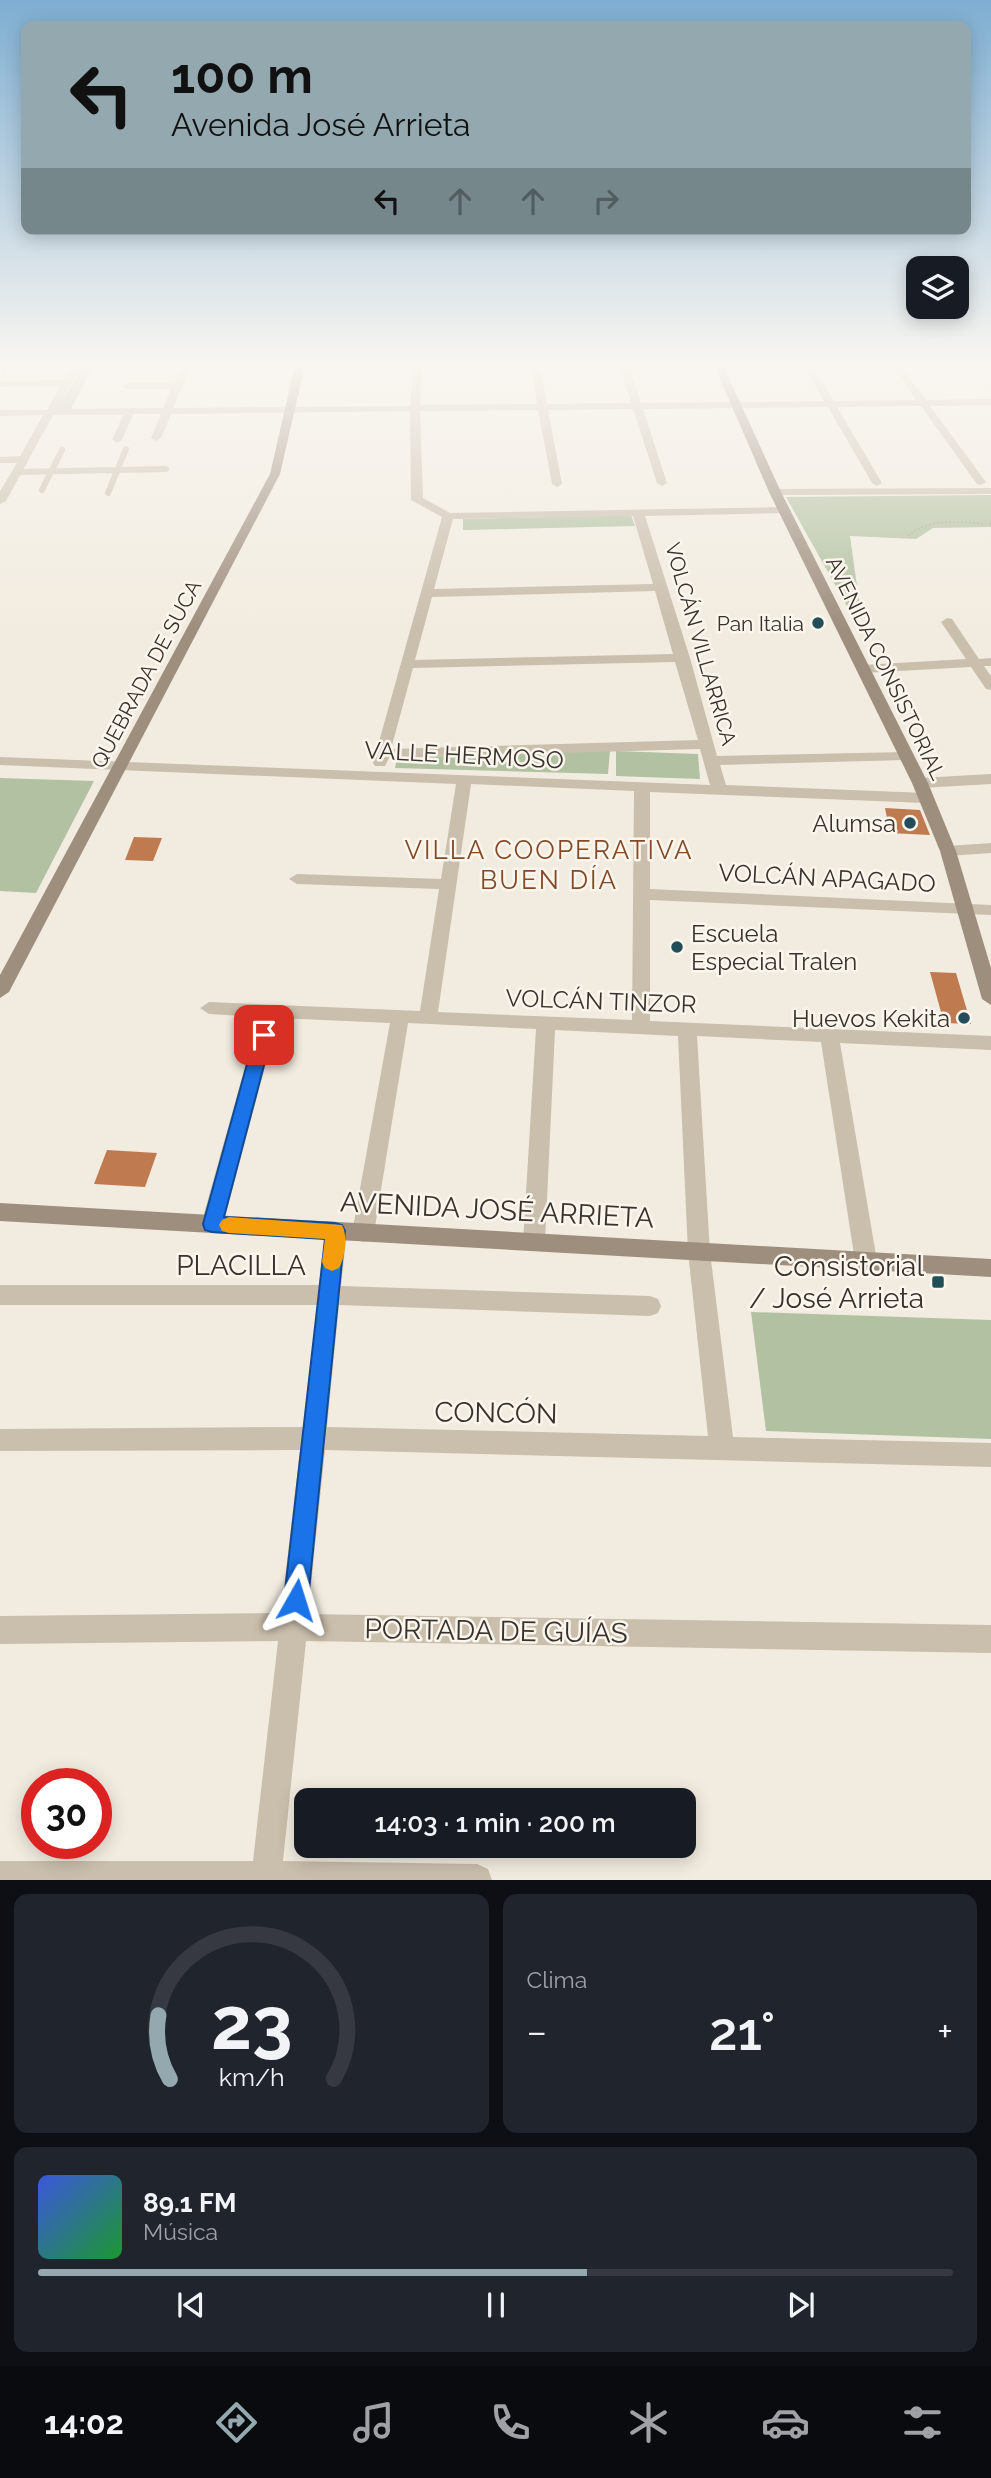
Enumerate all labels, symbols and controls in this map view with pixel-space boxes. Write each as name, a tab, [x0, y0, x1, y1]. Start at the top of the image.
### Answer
text: 100 m	[171, 47, 313, 104]
icon: left	[56, 49, 147, 140]
text: Avenida José Arrieta	[171, 106, 471, 143]
icon: left	[368, 182, 406, 220]
icon: ahead	[441, 182, 479, 220]
icon: ahead	[514, 182, 552, 220]
icon: right	[587, 182, 625, 220]
map controls	[906, 256, 969, 319]
button: layers	[906, 256, 969, 319]
street label: VOLCÁN VILLARRICA	[660, 540, 742, 748]
street label: AVENIDA CONSISTORIAL	[821, 552, 951, 784]
street label: QUEBRADA DE SUCA	[86, 576, 206, 772]
place label: Pan Italia	[717, 611, 804, 636]
marker: Pan Italia	[810, 615, 826, 631]
street label: VALLE HERMOSO	[364, 735, 564, 775]
place label: Alumsa	[812, 809, 896, 838]
marker: Alumsa	[902, 815, 918, 831]
district label: VILLA COOPERATIVA BUEN DÍA	[404, 835, 694, 895]
street label: VOLCÁN APAGADO	[718, 858, 936, 898]
place label: Escuela Especial Tralen	[691, 919, 857, 976]
marker: Escuela Especial Tralen	[669, 939, 685, 955]
street label: VOLCÁN TINZOR	[505, 983, 697, 1019]
place label: Huevos Kekita	[792, 1004, 950, 1033]
pin	[234, 1005, 294, 1065]
marker: Huevos Kekita	[956, 1010, 972, 1026]
icon: arrive	[245, 1016, 283, 1054]
street label: AVENIDA JOSÉ ARRIETA	[339, 1185, 655, 1235]
street label: PLACILLA	[176, 1249, 306, 1282]
place label: Consistorial / José Arrieta	[749, 1250, 924, 1315]
marker: Consistorial / José Arrieta	[930, 1274, 946, 1290]
street label: CONCÓN	[434, 1395, 558, 1431]
position arrow	[259, 1563, 333, 1637]
street label: PORTADA DE GUÍAS	[364, 1612, 628, 1650]
speed limit sign: 30	[21, 1768, 112, 1859]
text: 14:03 · 1 min · 200 m	[374, 1808, 616, 1838]
text: Clima	[527, 1966, 587, 1993]
text: 23	[210, 1982, 292, 2067]
text: 21°	[709, 2001, 775, 2062]
text: −	[527, 2009, 547, 2054]
text: +	[937, 2009, 953, 2054]
text: km/h	[218, 2062, 284, 2092]
text: 89.1 FM	[143, 2188, 236, 2218]
text: Música	[143, 2218, 218, 2245]
icon: previous	[172, 2286, 210, 2324]
icon: pause	[477, 2286, 515, 2324]
icon: next	[782, 2286, 820, 2324]
icon: directions	[212, 2398, 261, 2447]
icon: music	[349, 2398, 398, 2447]
icon: phone	[486, 2398, 535, 2447]
icon: climate	[624, 2398, 673, 2447]
icon: car	[761, 2398, 810, 2447]
icon: filters	[898, 2398, 947, 2447]
text: 14:02	[44, 2404, 124, 2441]

